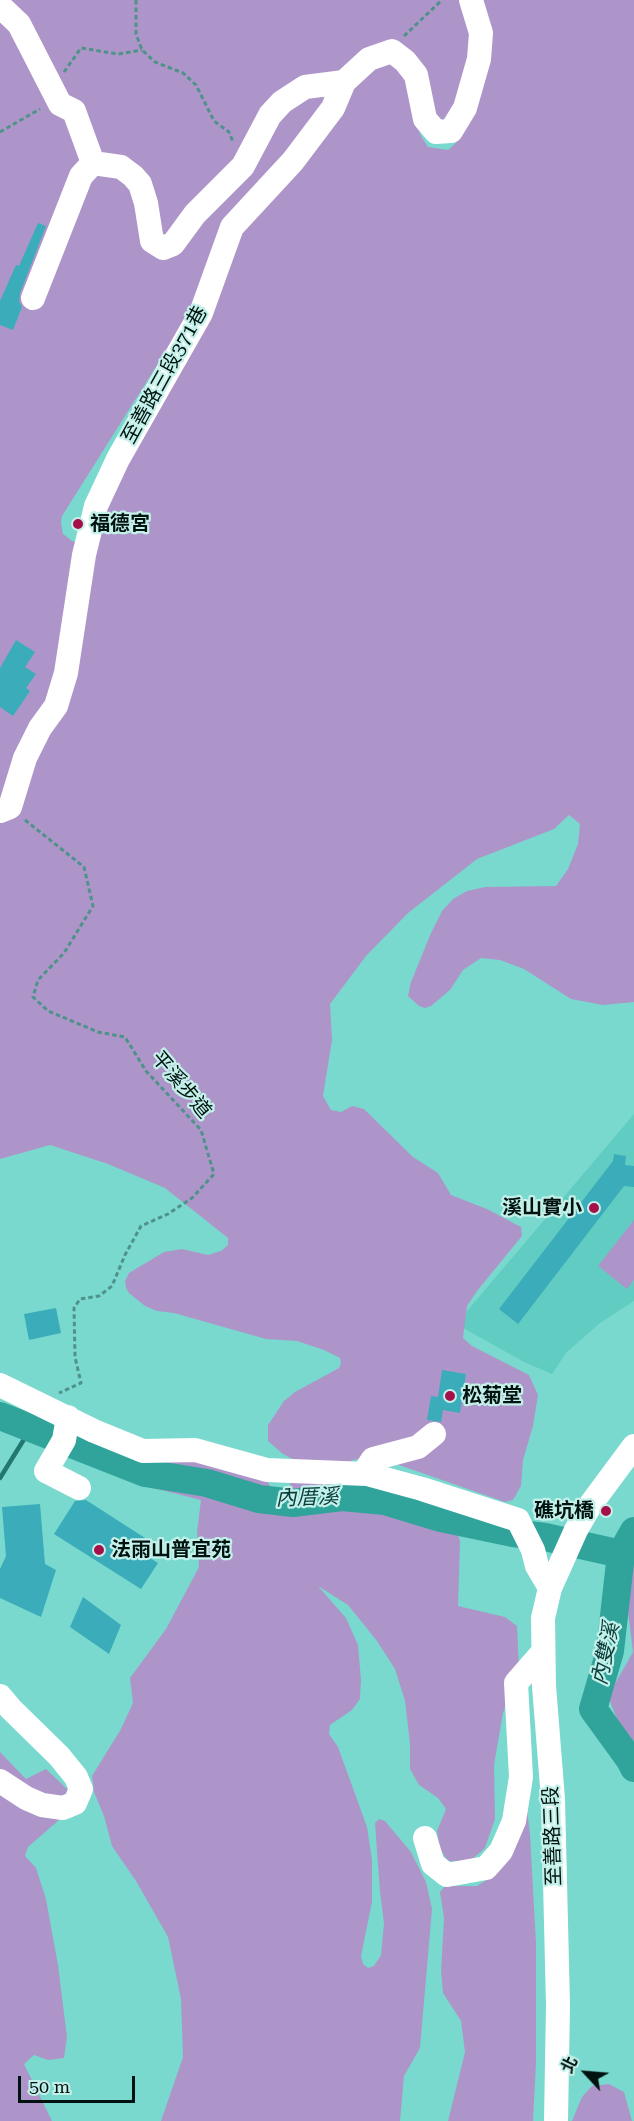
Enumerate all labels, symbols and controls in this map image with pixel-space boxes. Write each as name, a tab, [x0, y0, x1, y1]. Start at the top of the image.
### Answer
street label: 至善路三段371巷	[117, 302, 213, 448]
place label: 福德宮	[90, 512, 150, 536]
marker: 福德宮	[71, 517, 85, 531]
street label: 平溪步道	[146, 1047, 216, 1123]
place label: 溪山實小	[502, 1196, 582, 1220]
marker: 溪山實小	[587, 1201, 601, 1215]
place label: 松菊堂	[462, 1384, 522, 1408]
marker: 松菊堂	[443, 1389, 457, 1403]
water label: 內厝溪	[275, 1484, 339, 1512]
place label: 礁坑橋	[534, 1499, 594, 1523]
marker: 礁坑橋	[599, 1504, 613, 1518]
place label: 法雨山普宜苑	[111, 1538, 231, 1562]
marker: 法雨山普宜苑	[92, 1543, 106, 1557]
water label: 內雙溪	[587, 1621, 625, 1687]
street label: 至善路三段	[539, 1786, 567, 1886]
north arrow	[556, 2043, 616, 2103]
text: 北	[557, 2054, 581, 2076]
scale bar	[21, 2064, 138, 2102]
text: 50 m	[29, 2076, 70, 2097]

